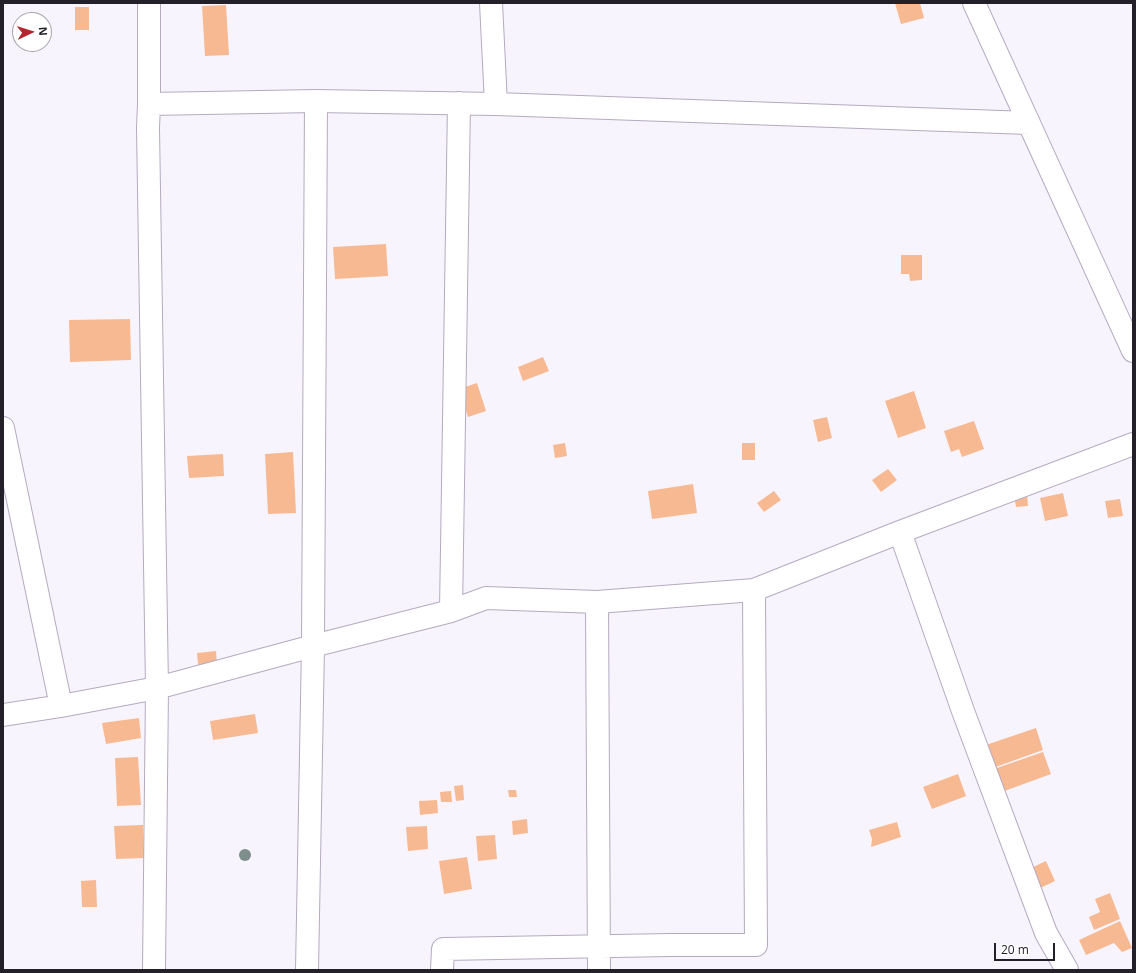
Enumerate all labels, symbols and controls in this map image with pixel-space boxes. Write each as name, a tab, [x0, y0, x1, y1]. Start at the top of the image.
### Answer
north arrow	[12, 12, 52, 52]
text: N	[36, 26, 51, 36]
scale bar	[996, 935, 1057, 961]
text: 20 m	[1001, 941, 1029, 958]

